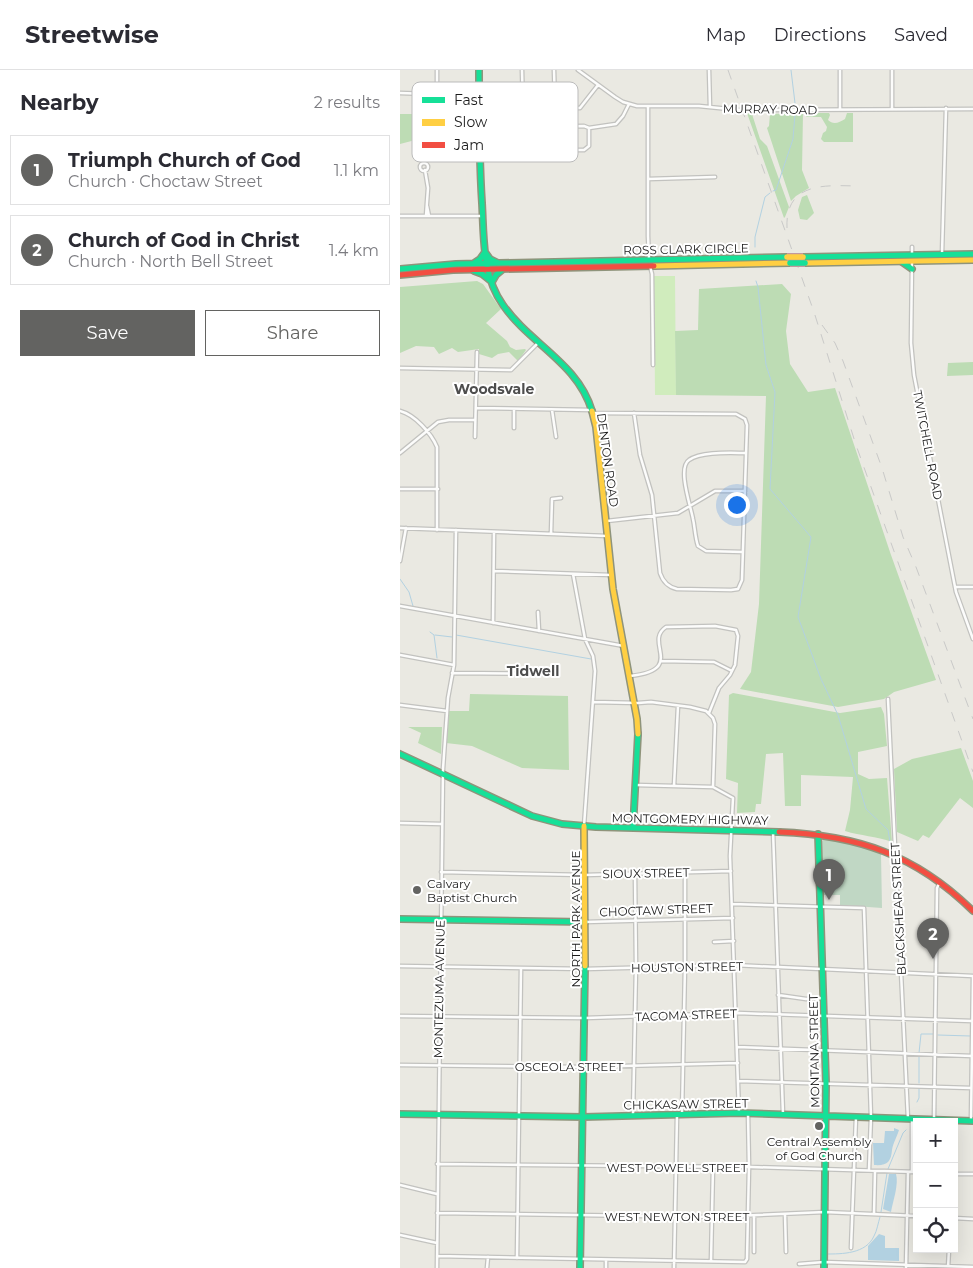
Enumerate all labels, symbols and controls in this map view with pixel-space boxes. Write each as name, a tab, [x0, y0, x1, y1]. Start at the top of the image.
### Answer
text: Streetwise	[25, 20, 159, 49]
text: Map	[706, 24, 746, 46]
text: Directions	[774, 24, 866, 46]
text: Saved	[894, 24, 948, 46]
legend	[412, 82, 578, 162]
text: Nearby	[20, 90, 99, 115]
text: Fast	[454, 91, 484, 109]
text: 2 results	[314, 93, 380, 112]
street label: MURRAY ROAD	[723, 101, 817, 117]
text: Slow	[454, 113, 488, 131]
text: Jam	[453, 136, 484, 154]
text: Triumph Church of God	[68, 149, 301, 172]
text: 1	[34, 161, 40, 180]
text: 1.1 km	[334, 161, 379, 180]
text: Church · Choctaw Street	[68, 172, 263, 191]
text: Church of God in Christ	[68, 229, 300, 252]
street label: ROSS CLARK CIRCLE	[623, 240, 749, 258]
text: 2	[32, 241, 42, 260]
text: 1.4 km	[329, 241, 379, 260]
text: Church · North Bell Street	[68, 252, 273, 271]
button: Save	[20, 310, 195, 356]
button: Share	[205, 310, 380, 356]
district label: Woodsvale	[454, 380, 534, 398]
street label: TWITCHELL ROAD	[910, 389, 946, 501]
street label: DENTON ROAD	[594, 412, 622, 508]
your location	[724, 492, 750, 518]
district label: Tidwell	[507, 662, 559, 680]
street label: MONTGOMERY HIGHWAY	[611, 810, 769, 828]
street label: BLACKSHEAR STREET	[887, 842, 909, 976]
street label: NORTH PARK AVENUE	[568, 851, 583, 987]
pin: 1	[813, 859, 845, 900]
street label: SIOUX STREET	[602, 865, 690, 881]
place label: Calvary Baptist Church	[427, 876, 517, 905]
marker: Calvary Baptist Church	[411, 884, 423, 896]
street label: CHOCTAW STREET	[599, 901, 713, 919]
pin: 2	[917, 918, 949, 959]
street label: MONTEZUMA AVENUE	[430, 920, 448, 1058]
street label: HOUSTON STREET	[631, 959, 743, 975]
street label: MONTANA STREET	[806, 994, 822, 1108]
street label: TACOMA STREET	[635, 1006, 737, 1024]
street label: OSCEOLA STREET	[515, 1059, 623, 1074]
street label: CHICKASAW STREET	[623, 1095, 749, 1113]
map controls	[913, 1118, 958, 1253]
button: +	[913, 1118, 958, 1163]
marker: Central Assembly of God Church	[813, 1120, 825, 1132]
place label: Central Assembly of God Church	[767, 1134, 872, 1163]
street label: WEST POWELL STREET	[606, 1160, 748, 1175]
button: −	[913, 1163, 958, 1208]
button: locate	[913, 1208, 958, 1253]
street label: WEST NEWTON STREET	[605, 1209, 750, 1224]

